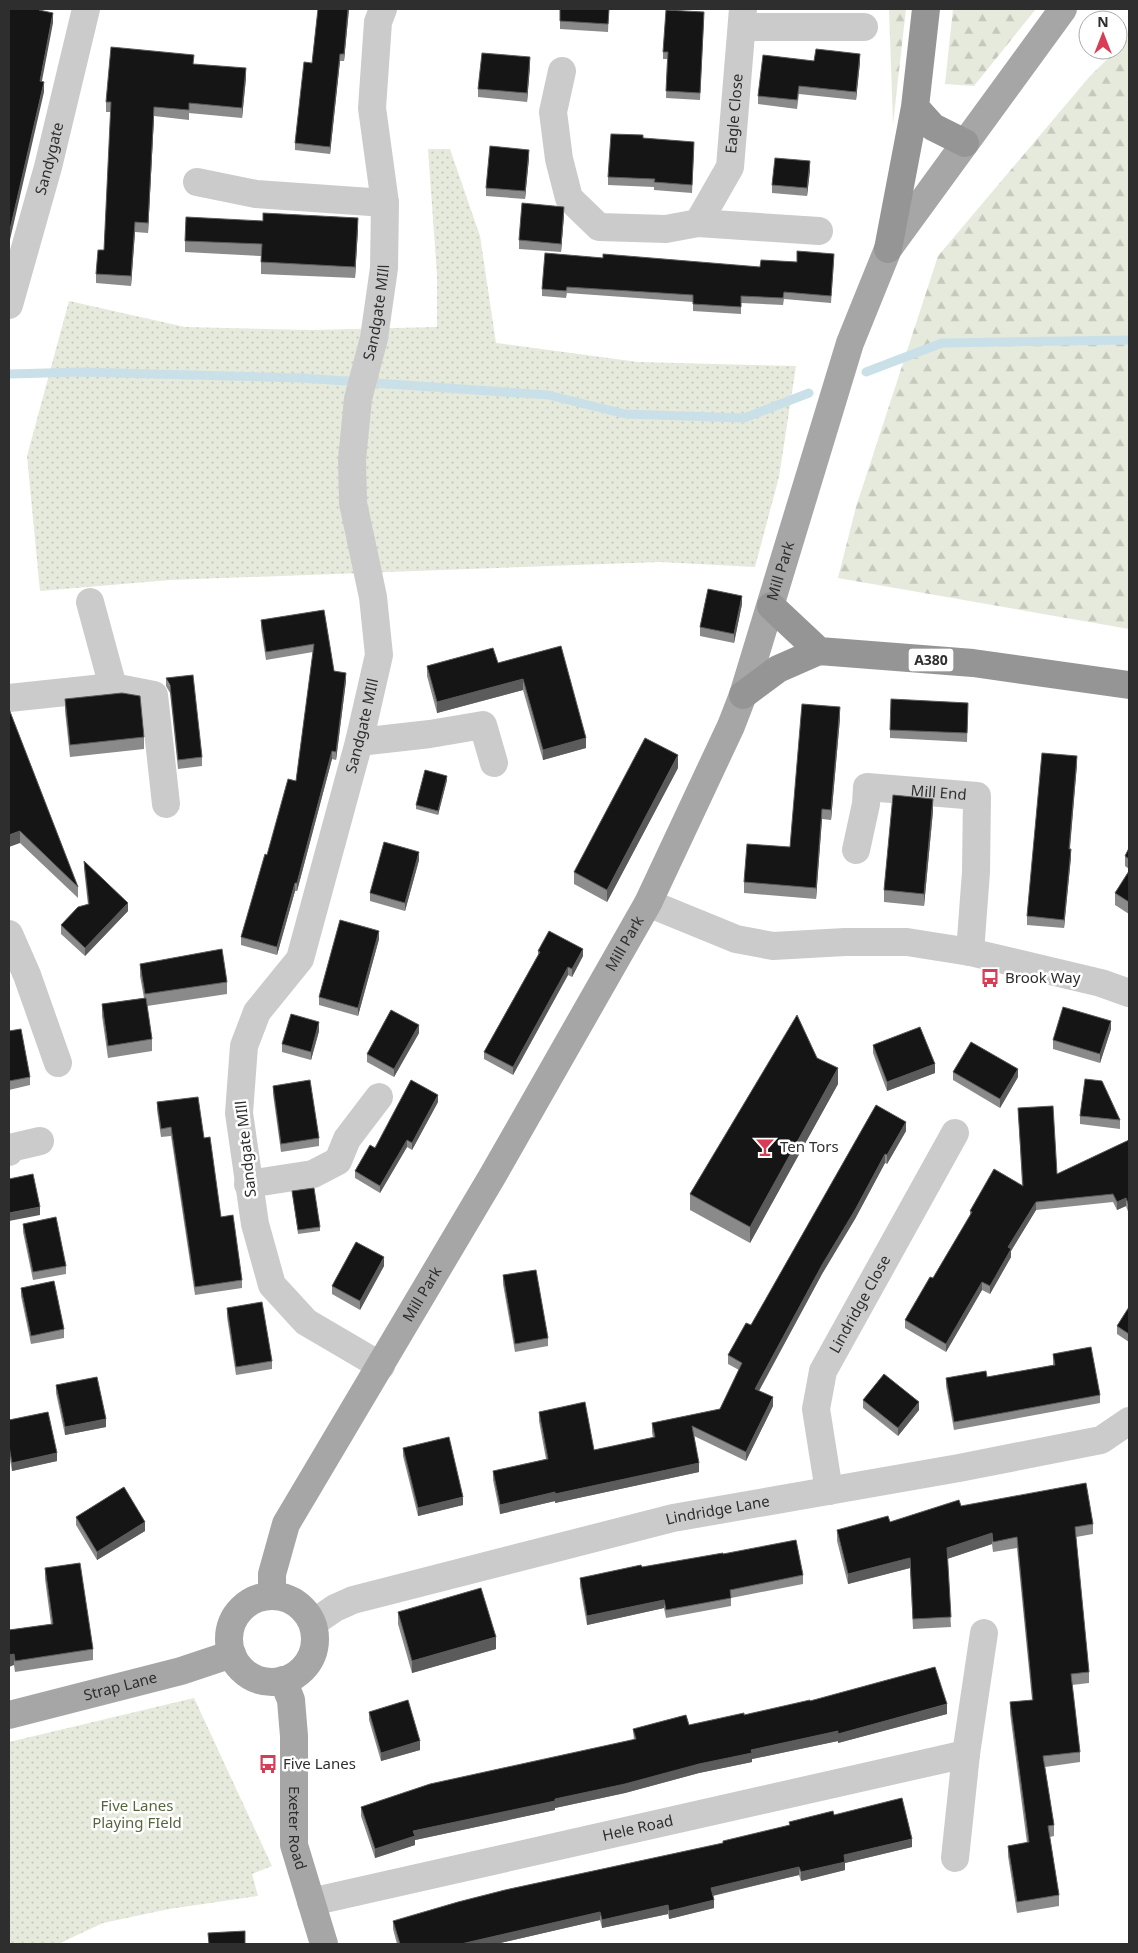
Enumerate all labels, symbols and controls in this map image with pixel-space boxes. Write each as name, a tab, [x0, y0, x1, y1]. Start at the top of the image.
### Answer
north arrow	[1078, 10, 1128, 60]
text: N	[1097, 12, 1109, 31]
street label: Eagle Close	[720, 73, 747, 154]
street label: Sandygate	[30, 120, 67, 197]
street label: Sandgate MIll	[358, 264, 393, 363]
street label: Mill Park	[761, 539, 798, 603]
road number: A380	[908, 648, 954, 672]
street label: Sandgate MIll	[340, 676, 382, 775]
street label: Mill End	[910, 780, 967, 804]
street label: Mill Park	[600, 912, 648, 975]
bus stop icon: Brook Way	[979, 967, 1001, 989]
place label: Brook Way	[1005, 967, 1081, 987]
street label: Sandgate MIll	[230, 1100, 260, 1198]
bar icon: Ten Tors	[754, 1136, 776, 1158]
place label: Ten Tors	[780, 1136, 839, 1156]
street label: Lindridge Close	[824, 1251, 894, 1356]
street label: Mill Park	[397, 1263, 446, 1325]
street label: Lindridge Lane	[663, 1490, 771, 1529]
street label: Strap Lane	[81, 1667, 159, 1705]
bus stop icon: Five Lanes	[257, 1753, 279, 1775]
place label: Five Lanes	[283, 1753, 356, 1773]
street label: Exeter Road	[285, 1786, 312, 1872]
park label: Five Lanes Playing FIeld	[92, 1795, 182, 1832]
street label: Hele Road	[600, 1810, 675, 1845]

